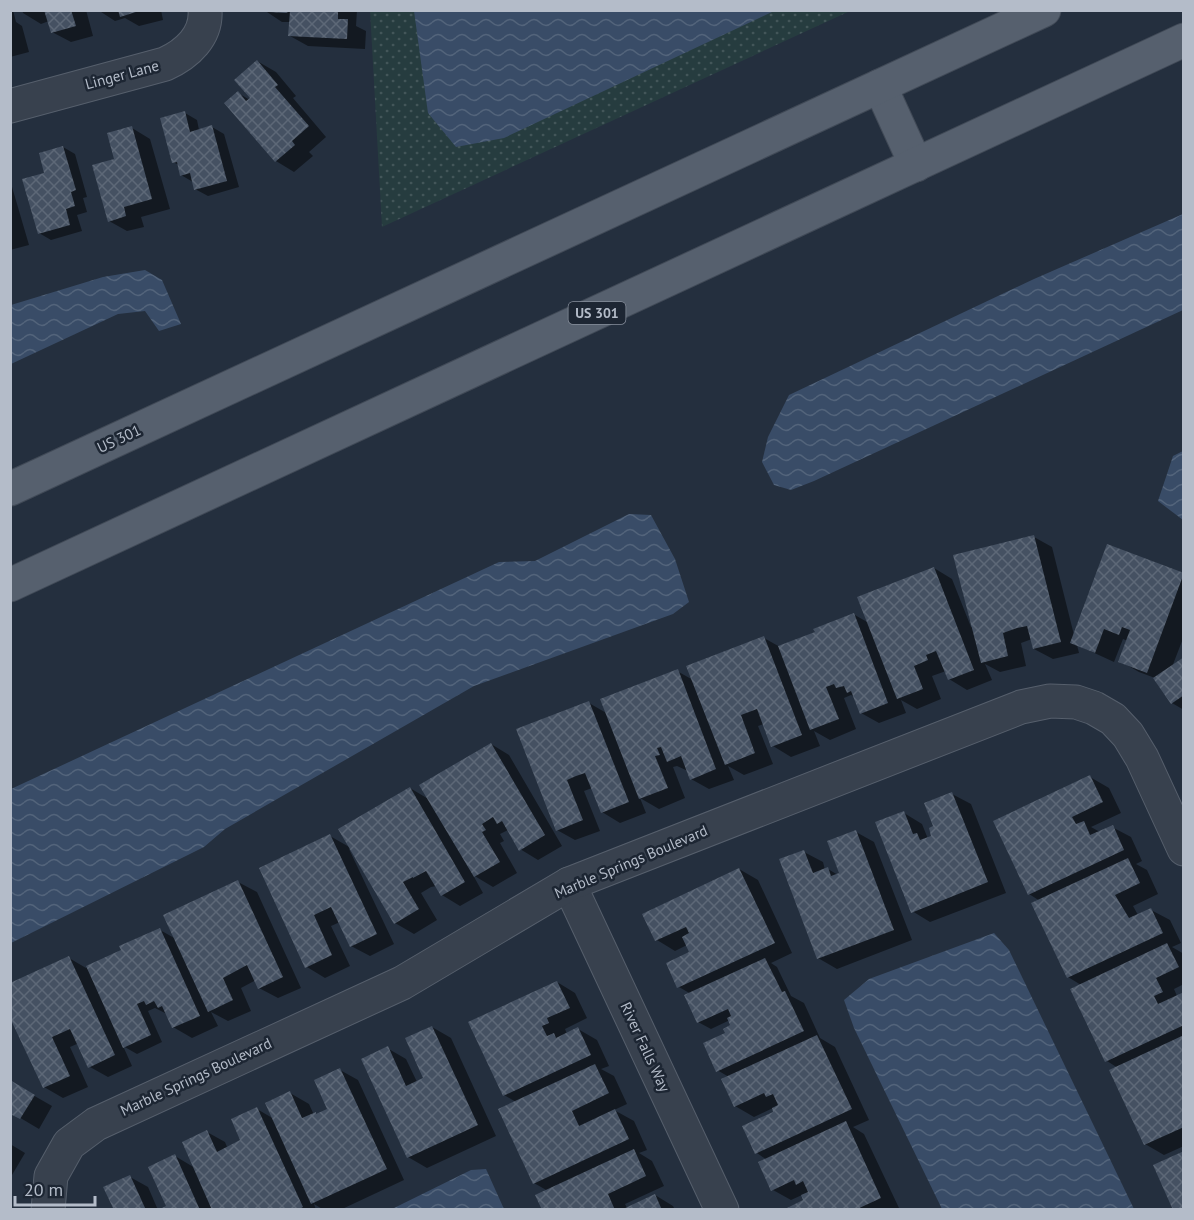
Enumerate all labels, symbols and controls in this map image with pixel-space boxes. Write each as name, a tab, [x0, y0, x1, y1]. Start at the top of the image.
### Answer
street label: Linger Lane	[83, 56, 161, 93]
road number: US 301	[568, 302, 626, 324]
street label: US 301	[94, 420, 144, 457]
street label: Marble Springs Boulevard	[551, 821, 710, 902]
street label: River Falls Way	[616, 999, 675, 1095]
street label: Marble Springs Boulevard	[117, 1033, 274, 1120]
scale bar	[15, 1169, 94, 1207]
text: 20 m	[24, 1178, 63, 1201]

